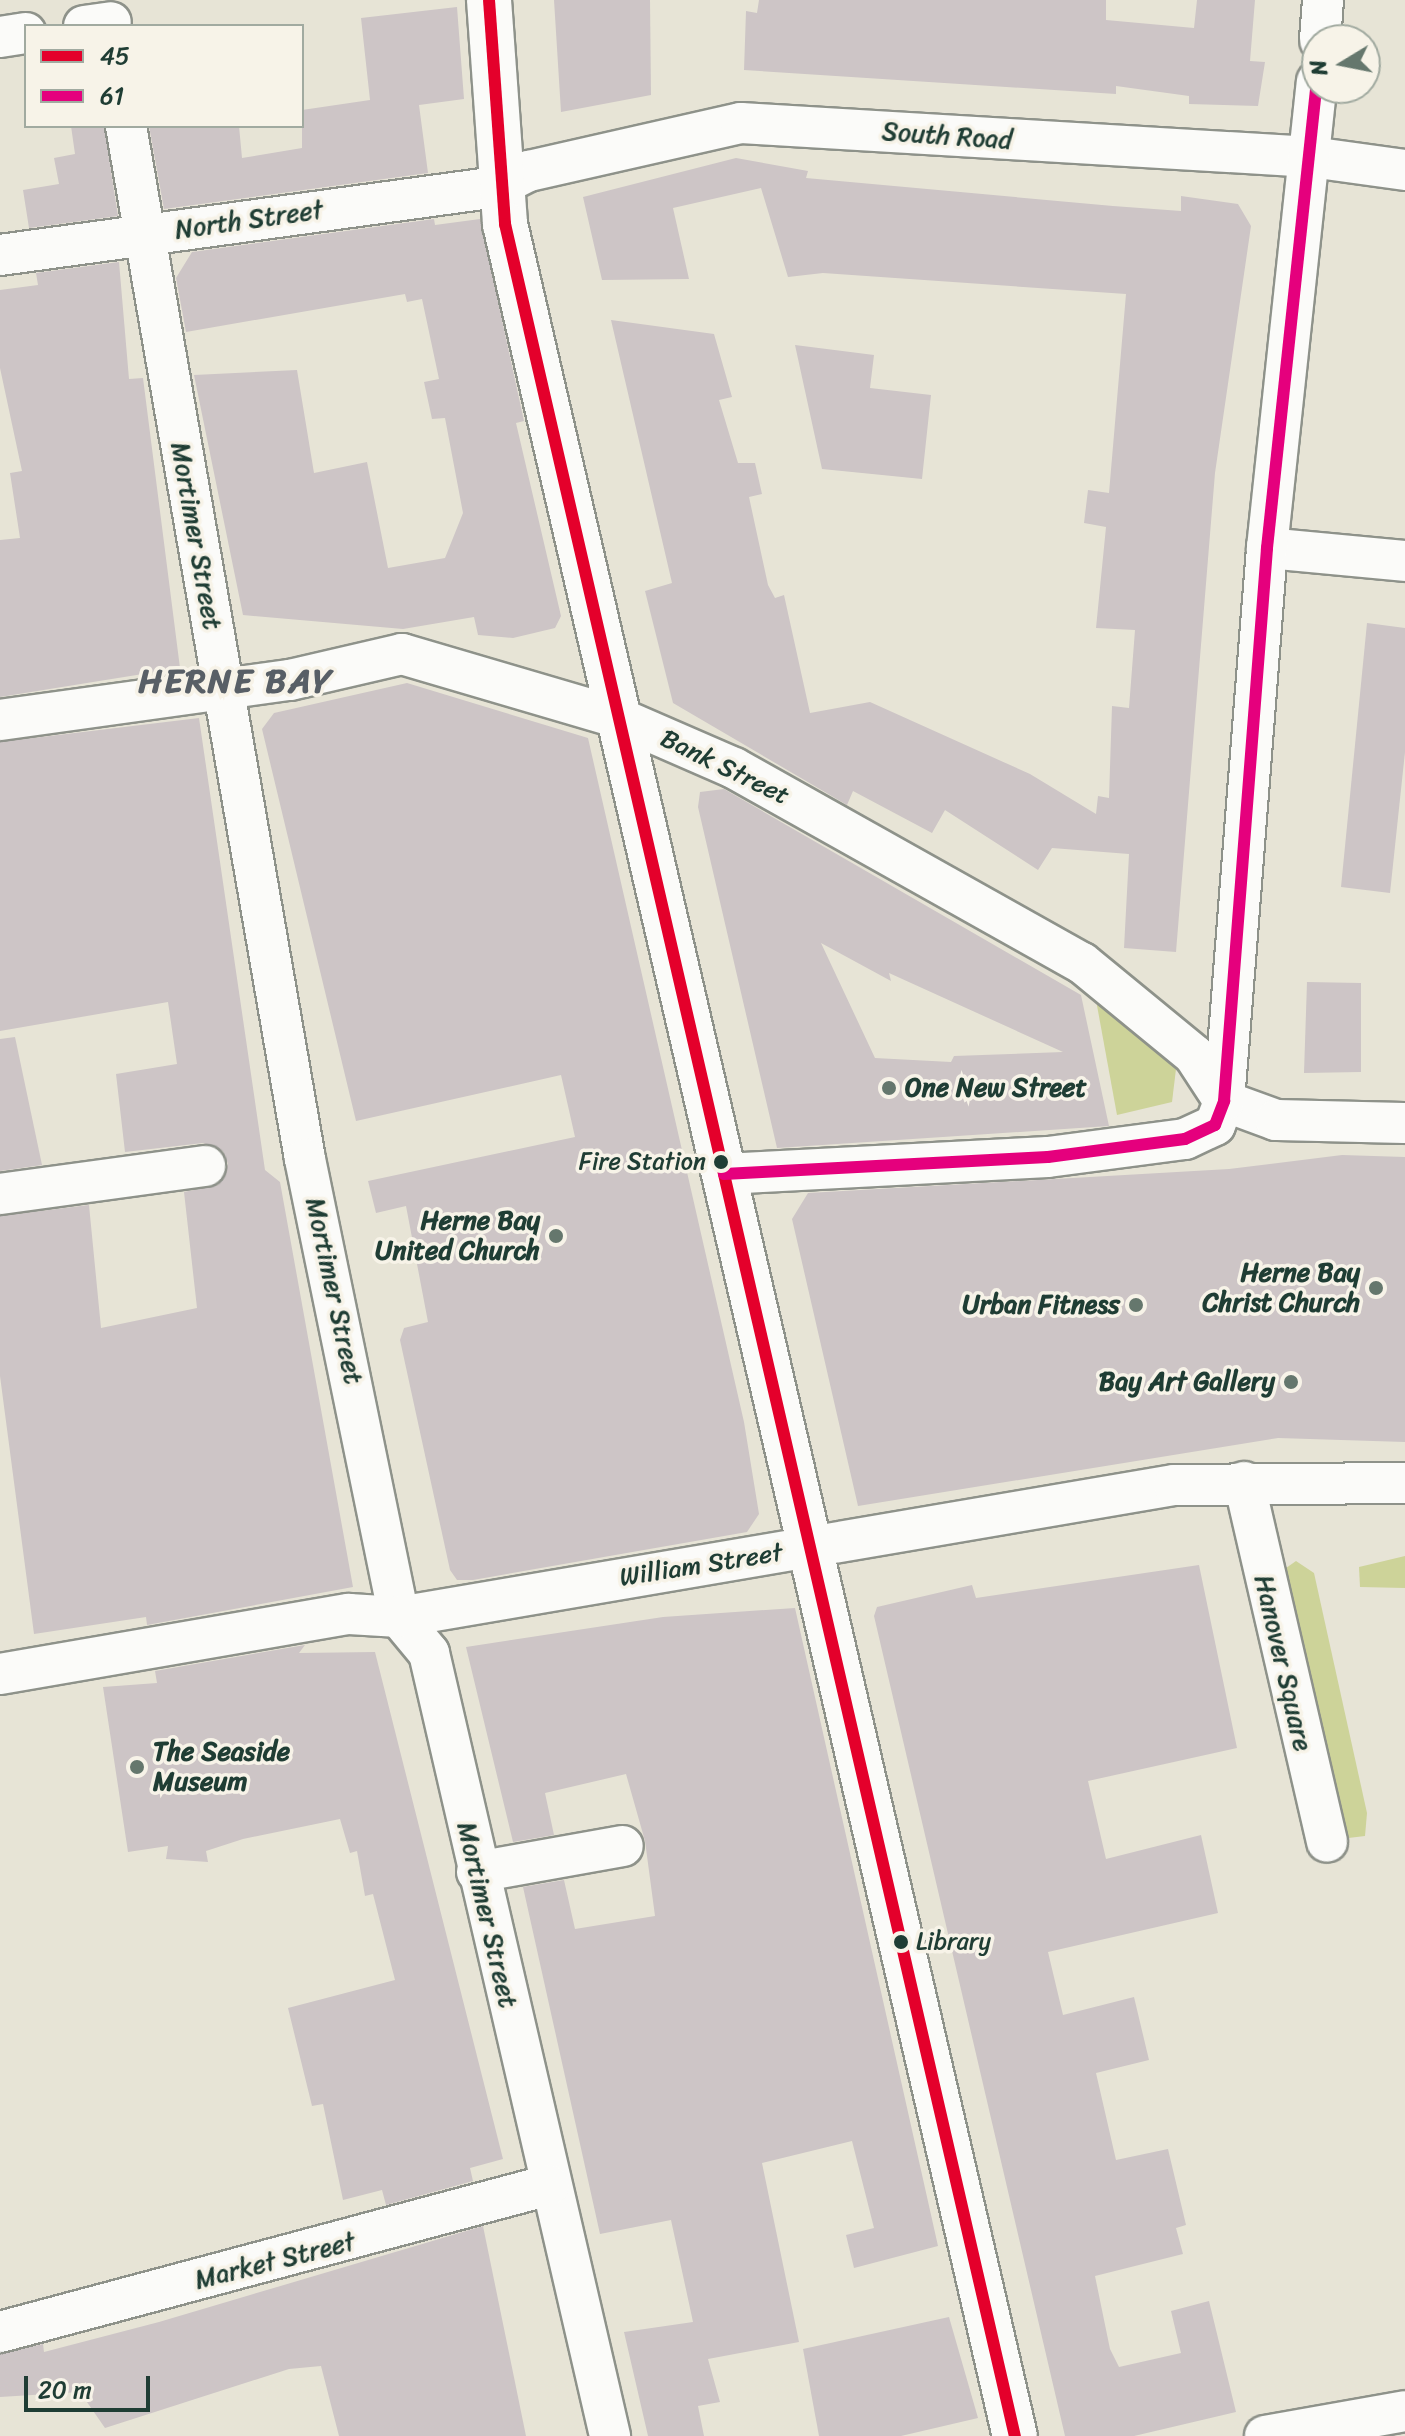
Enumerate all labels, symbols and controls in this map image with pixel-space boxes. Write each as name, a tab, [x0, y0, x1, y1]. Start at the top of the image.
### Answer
legend	[24, 24, 304, 128]
north arrow	[1301, 24, 1381, 104]
text: 45	[100, 35, 130, 77]
text: N	[1298, 57, 1339, 79]
text: 61	[100, 75, 124, 117]
street label: South Road	[881, 116, 1013, 156]
street label: North Street	[173, 194, 325, 246]
street label: Mortimer Street	[164, 440, 228, 632]
district label: HERNE BAY	[138, 662, 334, 702]
street label: Bank Street	[655, 722, 795, 812]
place label: One New Street	[905, 1072, 1088, 1104]
marker: One New Street	[880, 1079, 898, 1097]
place label: Fire Station	[578, 1148, 706, 1176]
marker: Fire Station	[713, 1154, 729, 1170]
street label: Mortimer Street	[299, 1195, 369, 1387]
place label: Herne Bay United Church	[375, 1205, 540, 1266]
marker: Herne Bay United Church	[547, 1227, 565, 1245]
place label: Herne Bay Christ Church	[1202, 1257, 1360, 1318]
marker: Herne Bay Christ Church	[1367, 1279, 1385, 1297]
place label: Urban Fitness	[962, 1289, 1120, 1321]
marker: Urban Fitness	[1127, 1296, 1145, 1314]
place label: Bay Art Gallery	[1098, 1366, 1275, 1398]
marker: Bay Art Gallery	[1282, 1373, 1300, 1391]
street label: William Street	[617, 1537, 785, 1593]
street label: Hanover Square	[1248, 1572, 1318, 1754]
place label: The Seaside Museum	[153, 1736, 290, 1798]
marker: The Seaside Museum	[128, 1758, 146, 1776]
street label: Mortimer Street	[451, 1819, 523, 2011]
place label: Library	[916, 1928, 991, 1956]
marker: Library	[893, 1934, 909, 1950]
street label: Market Street	[191, 2226, 359, 2296]
scale bar	[28, 2360, 154, 2410]
text: 20 m	[38, 2369, 92, 2411]

